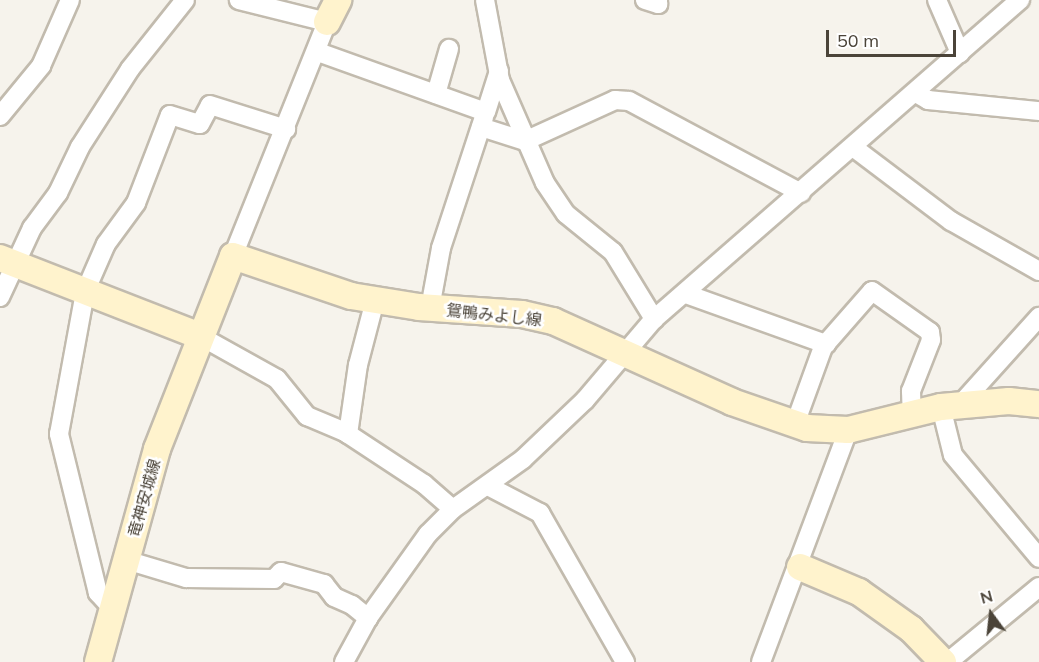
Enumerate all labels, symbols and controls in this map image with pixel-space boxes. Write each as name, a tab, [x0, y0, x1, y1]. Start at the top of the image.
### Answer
scale bar	[829, 18, 960, 56]
text: 50 m	[837, 29, 879, 52]
street label: 鴛鴨みよし線	[445, 300, 543, 330]
street label: 竜神安城線	[124, 457, 164, 539]
north arrow	[961, 584, 1021, 644]
text: N	[978, 585, 995, 608]

